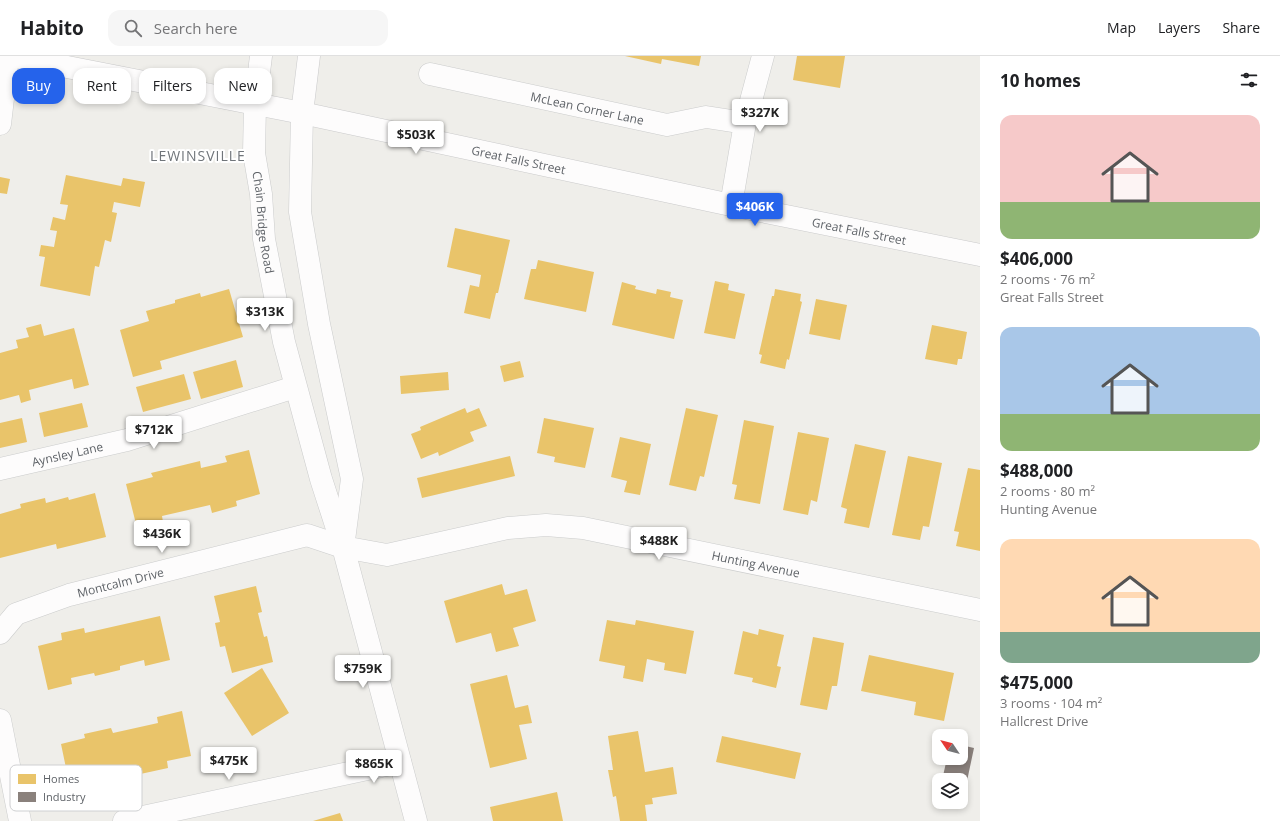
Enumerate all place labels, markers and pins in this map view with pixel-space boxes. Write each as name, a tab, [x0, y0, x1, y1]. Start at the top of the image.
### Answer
pin: $327K	[732, 99, 788, 133]
pin: $503K	[388, 121, 444, 155]
pin: $406K	[727, 193, 783, 227]
pin: $313K	[237, 298, 293, 332]
pin: $712K	[126, 416, 182, 450]
pin: $436K	[134, 520, 190, 554]
pin: $488K	[631, 527, 687, 561]
pin: $759K	[335, 655, 391, 689]
pin: $475K	[201, 747, 257, 781]
pin: $865K	[346, 750, 402, 784]

